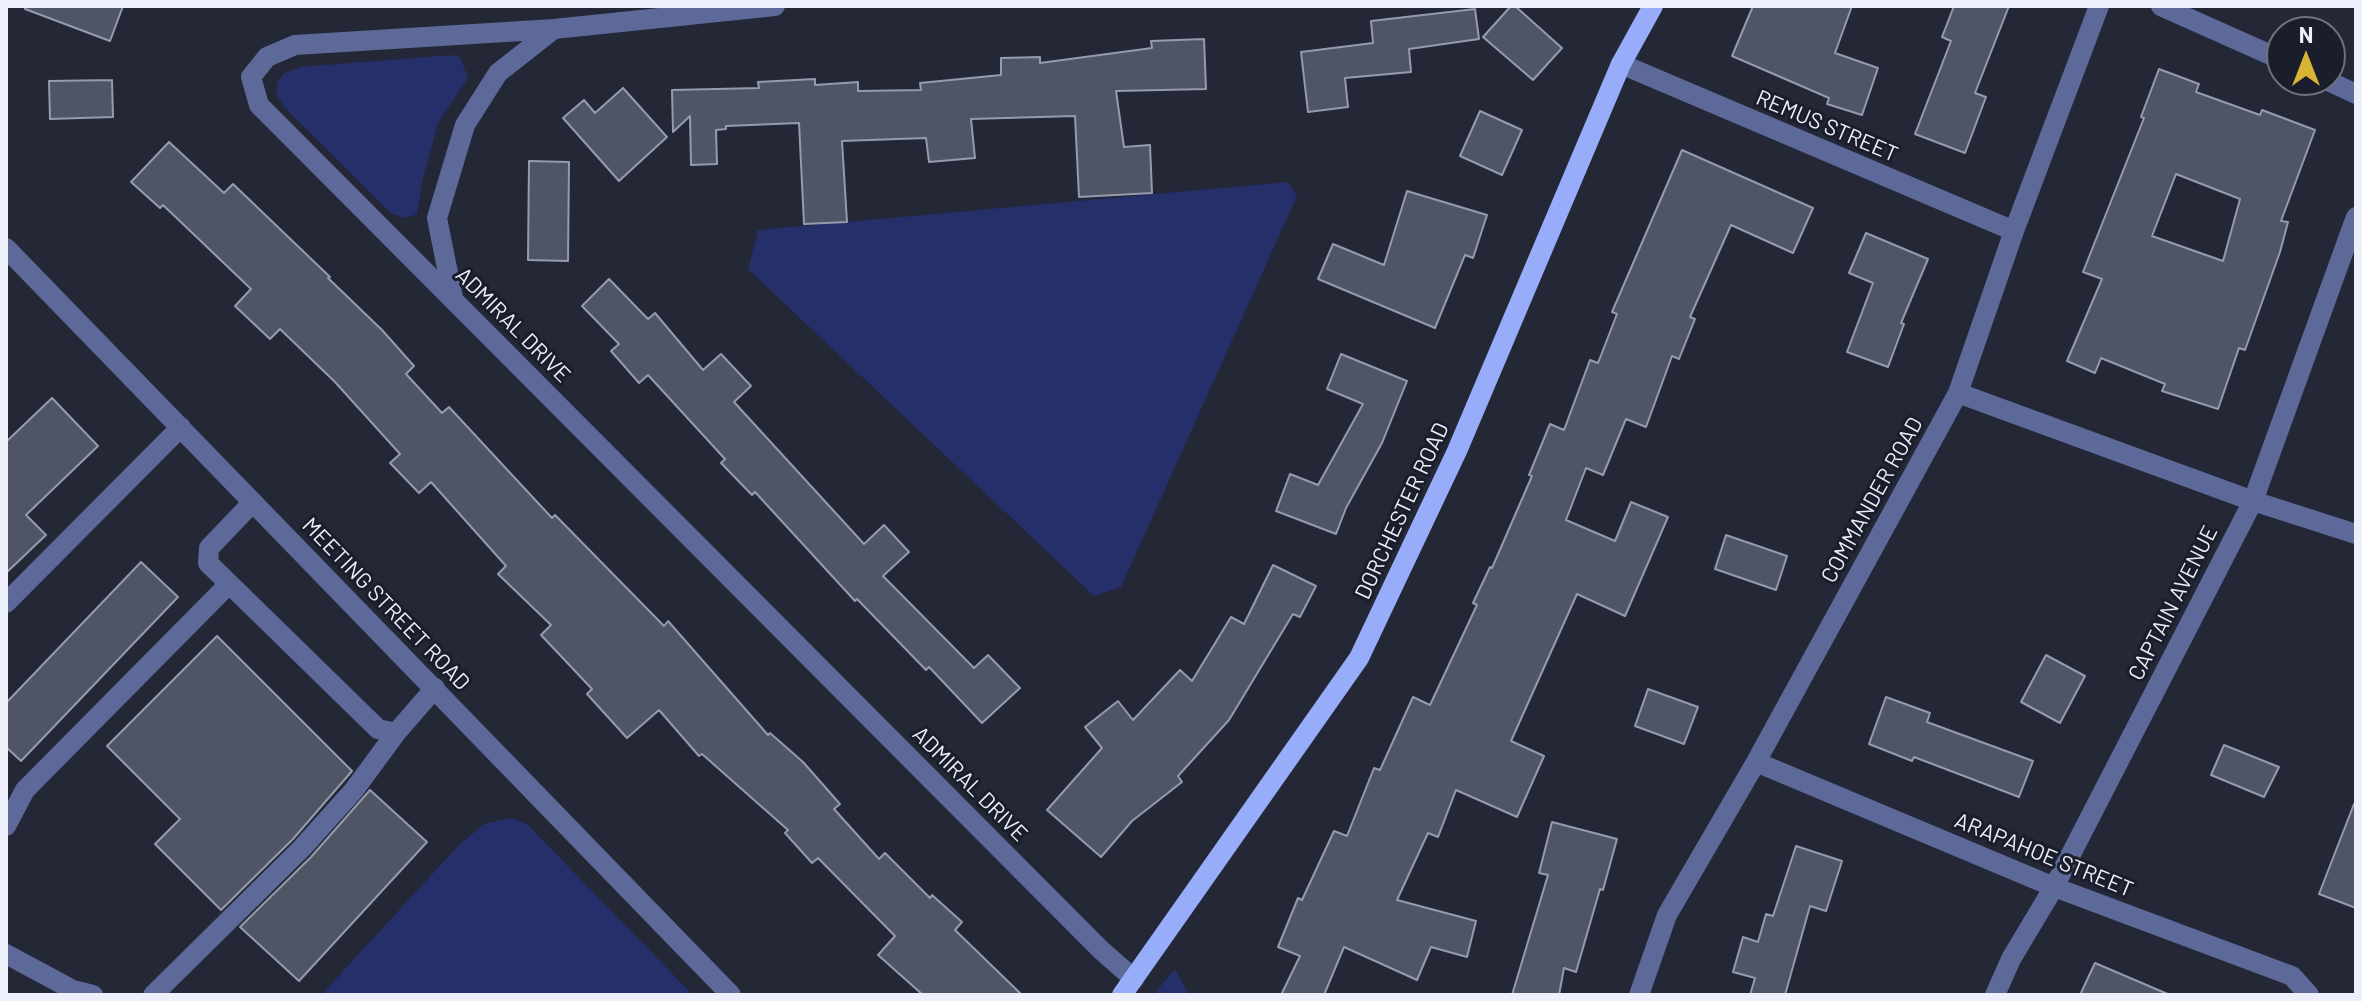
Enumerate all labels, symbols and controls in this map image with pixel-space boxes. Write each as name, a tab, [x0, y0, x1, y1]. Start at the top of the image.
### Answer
north arrow	[2266, 16, 2346, 96]
text: N	[2299, 21, 2313, 47]
street label: REMUS STREET	[1752, 84, 1902, 168]
street label: ADMIRAL DRIVE	[450, 262, 576, 388]
street label: COMMANDER ROAD	[1816, 413, 1928, 587]
street label: DORCHESTER ROAD	[1349, 418, 1455, 604]
street label: MEETING STREET ROAD	[297, 512, 475, 696]
street label: CAPTAIN AVENUE	[2123, 521, 2223, 685]
street label: ADMIRAL DRIVE	[907, 721, 1033, 847]
street label: ARAPAHOE STREET	[1951, 807, 2137, 903]

